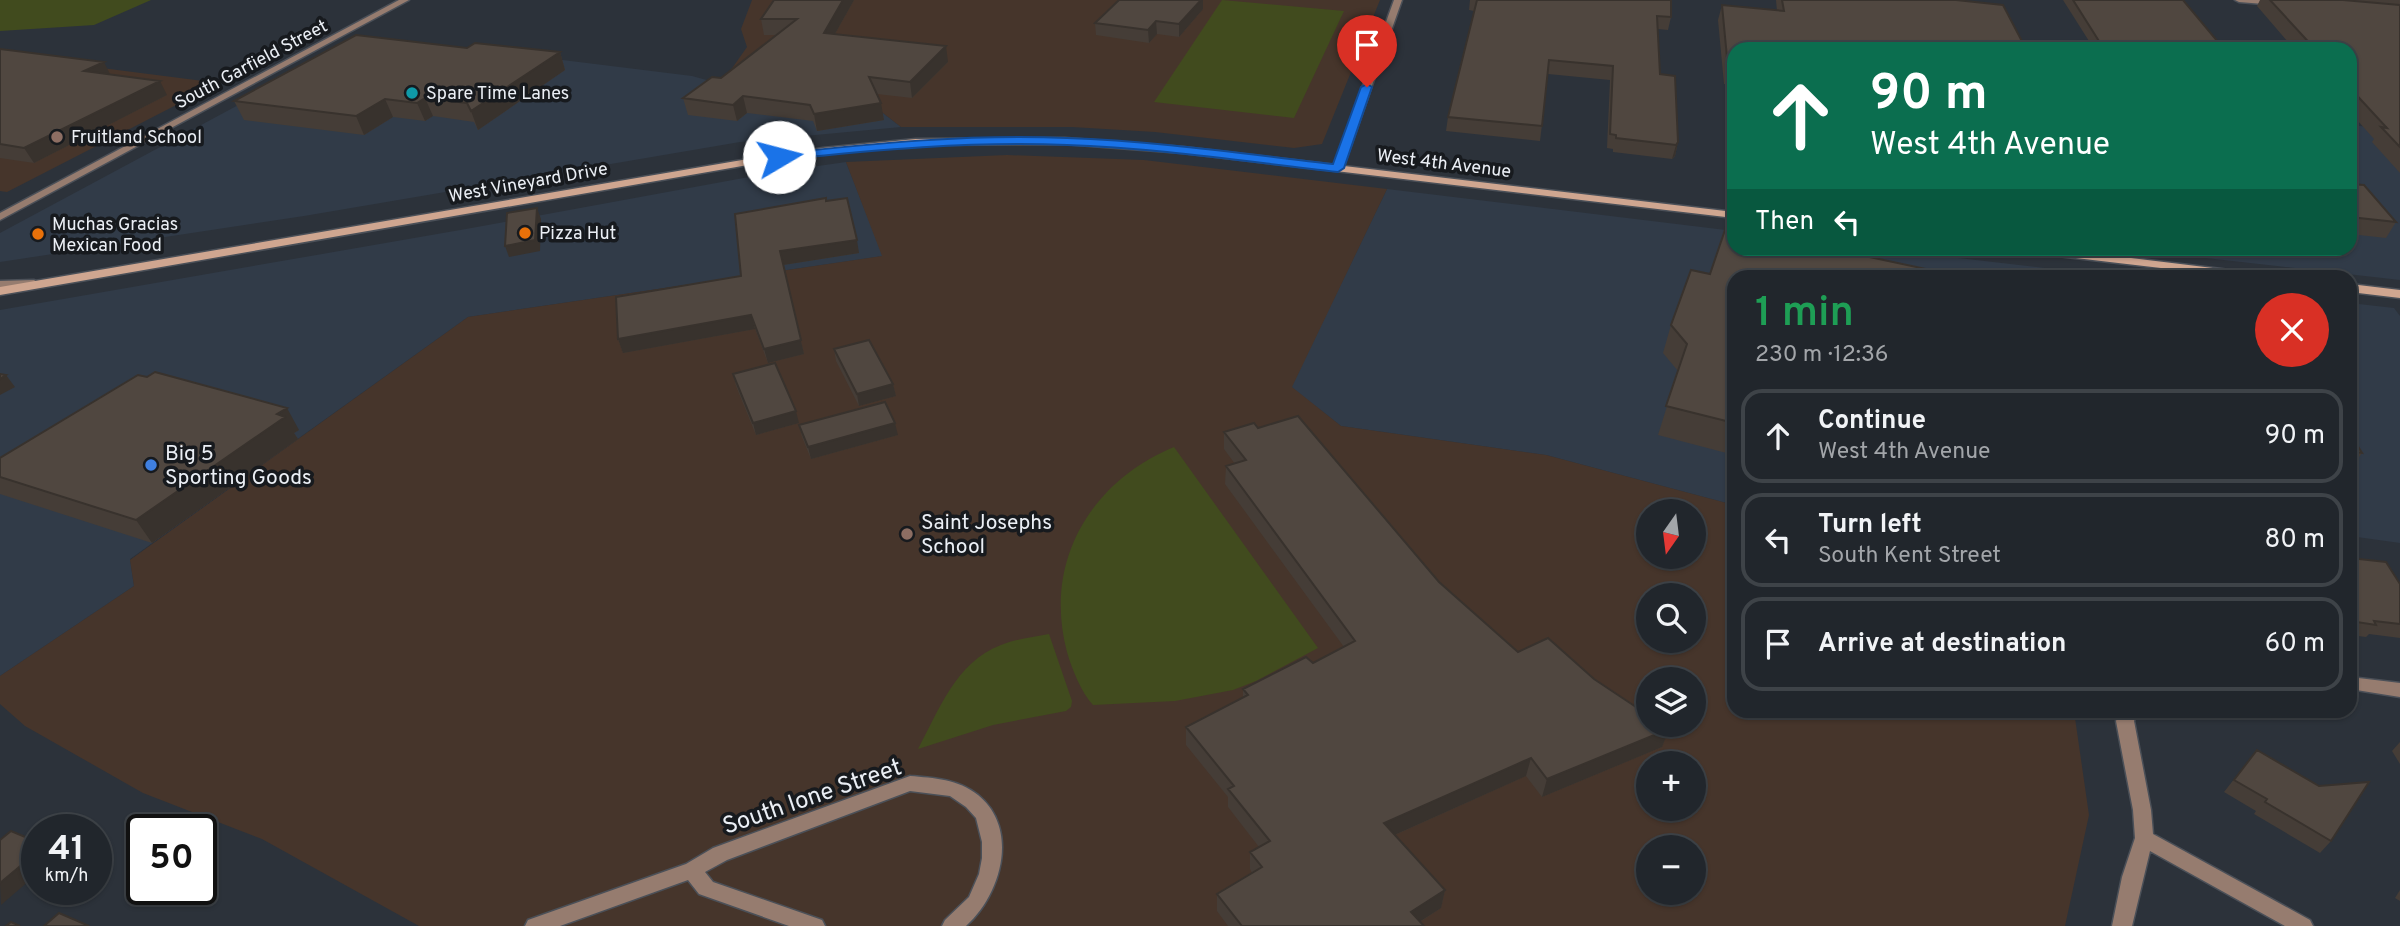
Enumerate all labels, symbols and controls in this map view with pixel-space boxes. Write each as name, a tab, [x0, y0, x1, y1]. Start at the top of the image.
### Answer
street label: South Garfield Street	[171, 15, 332, 115]
pin	[1337, 15, 1397, 87]
icon: arrive	[1348, 26, 1386, 64]
text: 90 m	[1870, 65, 1988, 127]
icon: ahead	[1755, 70, 1846, 161]
place label: Spare Time Lanes	[426, 83, 569, 106]
marker: Spare Time Lanes	[404, 85, 420, 101]
position arrow	[742, 120, 816, 194]
text: West 4th Avenue	[1870, 126, 2110, 166]
place label: Fruitland School	[71, 127, 202, 150]
marker: Fruitland School	[49, 129, 65, 145]
street label: West 4th Avenue	[1375, 145, 1512, 184]
street label: West Vineyard Drive	[447, 158, 610, 209]
icon: left	[1828, 203, 1866, 241]
text: Then	[1755, 206, 1814, 239]
place label: Muchas Gracias Mexican Food	[52, 214, 178, 258]
place label: Pizza Hut	[539, 223, 616, 246]
marker: Pizza Hut	[517, 225, 533, 241]
marker: Muchas Gracias Mexican Food	[30, 226, 46, 242]
text: 1 min	[1755, 288, 1854, 341]
button: close	[2255, 293, 2329, 367]
text: 230 m · 12:36	[1755, 341, 1889, 370]
text: Continue	[1818, 405, 1926, 438]
icon: ahead	[1759, 417, 1797, 455]
text: 90 m	[2265, 420, 2325, 453]
text: West 4th Avenue	[1818, 438, 1991, 467]
place label: Big 5 Sporting Goods	[165, 441, 312, 492]
marker: Big 5 Sporting Goods	[143, 457, 159, 473]
north arrow	[1636, 499, 1706, 569]
map controls	[1636, 499, 1706, 905]
text: Turn left	[1818, 509, 1922, 542]
place label: Saint Josephs School	[921, 510, 1052, 561]
icon: left	[1759, 521, 1797, 559]
text: 80 m	[2265, 524, 2325, 557]
marker: Saint Josephs School	[899, 526, 915, 542]
text: South Kent Street	[1818, 542, 2001, 571]
button: search	[1636, 583, 1706, 653]
icon: arrive	[1759, 625, 1797, 663]
text: Arrive at destination	[1818, 628, 2066, 661]
text: 60 m	[2265, 628, 2325, 661]
button: layers	[1636, 667, 1706, 737]
button: +	[1636, 751, 1706, 821]
street label: South Ione Street	[719, 753, 906, 843]
speed limit sign: 50	[126, 814, 217, 905]
text: 41	[48, 828, 85, 872]
button: −	[1636, 835, 1706, 905]
text: km/h	[45, 865, 88, 888]

